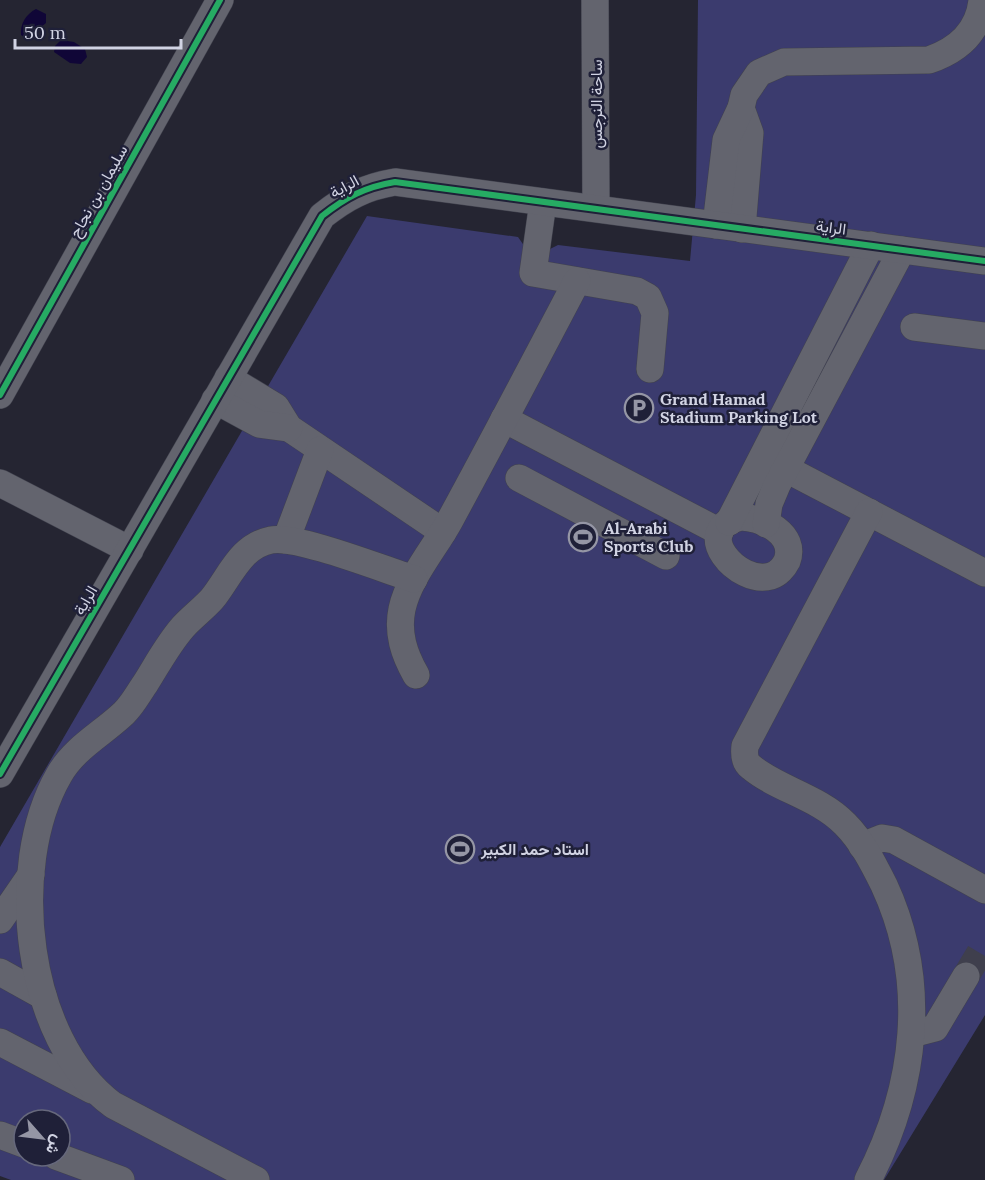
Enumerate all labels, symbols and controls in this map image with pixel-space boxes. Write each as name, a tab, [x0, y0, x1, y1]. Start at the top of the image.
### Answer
scale bar	[15, 12, 182, 50]
text: 50 m	[24, 21, 66, 44]
street label: ساحة النرجس	[586, 59, 607, 149]
street label: سليمان بن نجاح	[64, 141, 133, 242]
street label: الراية	[326, 170, 363, 203]
street label: الراية	[815, 215, 847, 240]
place label: Grand Hamad Stadium Parking Lot	[660, 389, 818, 427]
parking icon: Grand Hamad Stadium Parking Lot	[623, 392, 655, 424]
place label: Al-Arabi Sports Club	[604, 518, 693, 556]
sports icon: Al-Arabi Sports Club	[567, 521, 599, 553]
street label: الراية	[69, 582, 102, 619]
sports icon: استاد حمد الكبير	[444, 833, 476, 865]
place label: استاد حمد الكبير	[480, 839, 589, 860]
north arrow	[12, 1108, 72, 1168]
text: ش	[42, 1132, 69, 1158]

